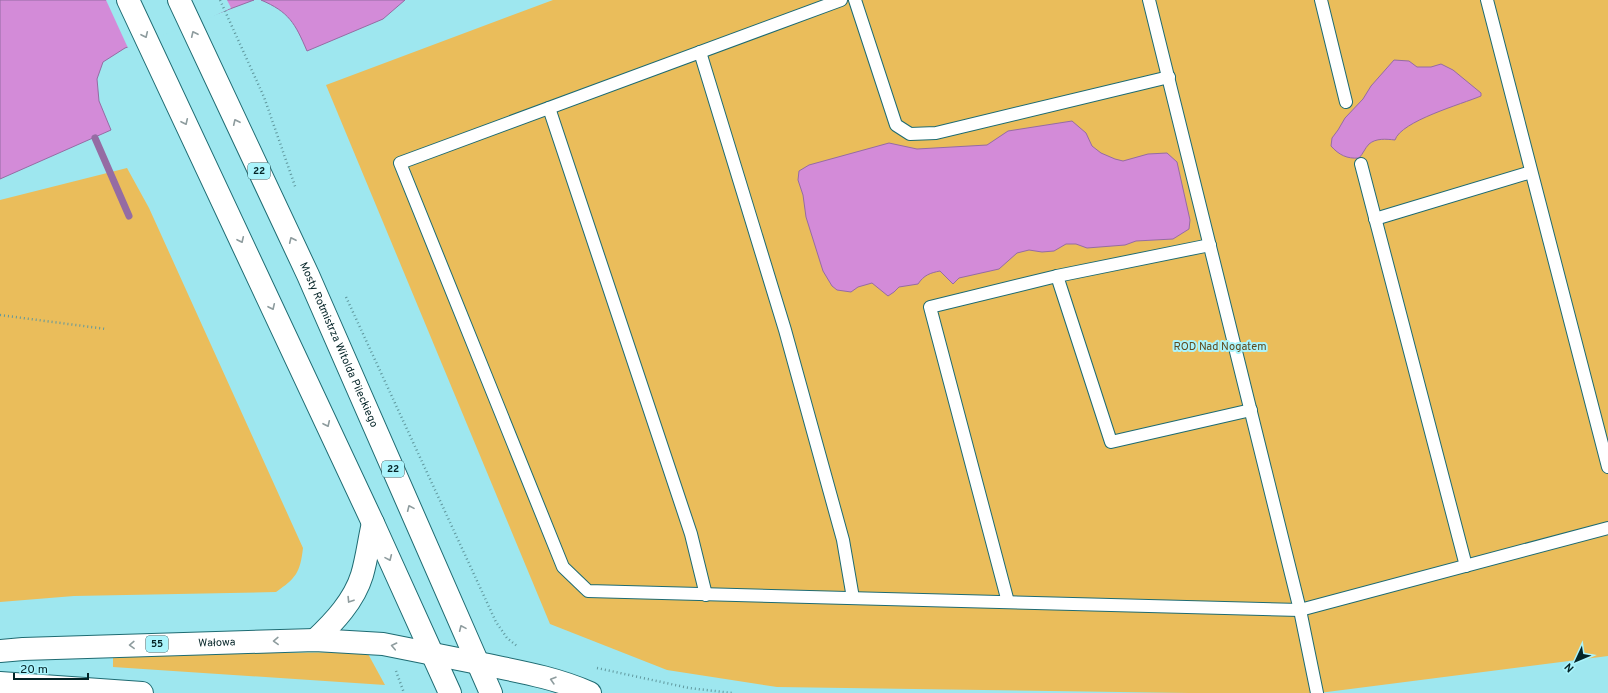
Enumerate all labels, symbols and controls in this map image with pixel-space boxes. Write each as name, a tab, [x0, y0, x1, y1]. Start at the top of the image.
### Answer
one-way arrow	[191, 30, 199, 38]
one-way arrow	[140, 31, 148, 39]
one-way arrow	[180, 118, 188, 126]
one-way arrow	[233, 119, 241, 127]
road number: 22	[248, 163, 270, 179]
one-way arrow	[236, 236, 244, 243]
one-way arrow	[289, 236, 297, 244]
street label: Mosty Rotmistrza Witolda Pileckiego	[296, 260, 381, 430]
one-way arrow	[267, 302, 275, 310]
park label: ROD Nad Nogatem	[1174, 340, 1266, 354]
one-way arrow	[322, 420, 330, 428]
road number: 22	[382, 461, 404, 477]
one-way arrow	[407, 505, 415, 512]
one-way arrow	[384, 554, 392, 562]
one-way arrow	[347, 596, 354, 603]
one-way arrow	[459, 624, 467, 631]
street label: Wałowa	[198, 635, 236, 651]
road number: 55	[146, 636, 168, 652]
one-way arrow	[273, 637, 279, 645]
one-way arrow	[129, 641, 135, 649]
north arrow	[1556, 641, 1596, 681]
one-way arrow	[391, 643, 397, 651]
scale bar	[14, 655, 88, 681]
text: N	[1562, 660, 1577, 675]
text: 20 m	[20, 662, 48, 678]
one-way arrow	[550, 676, 557, 685]

